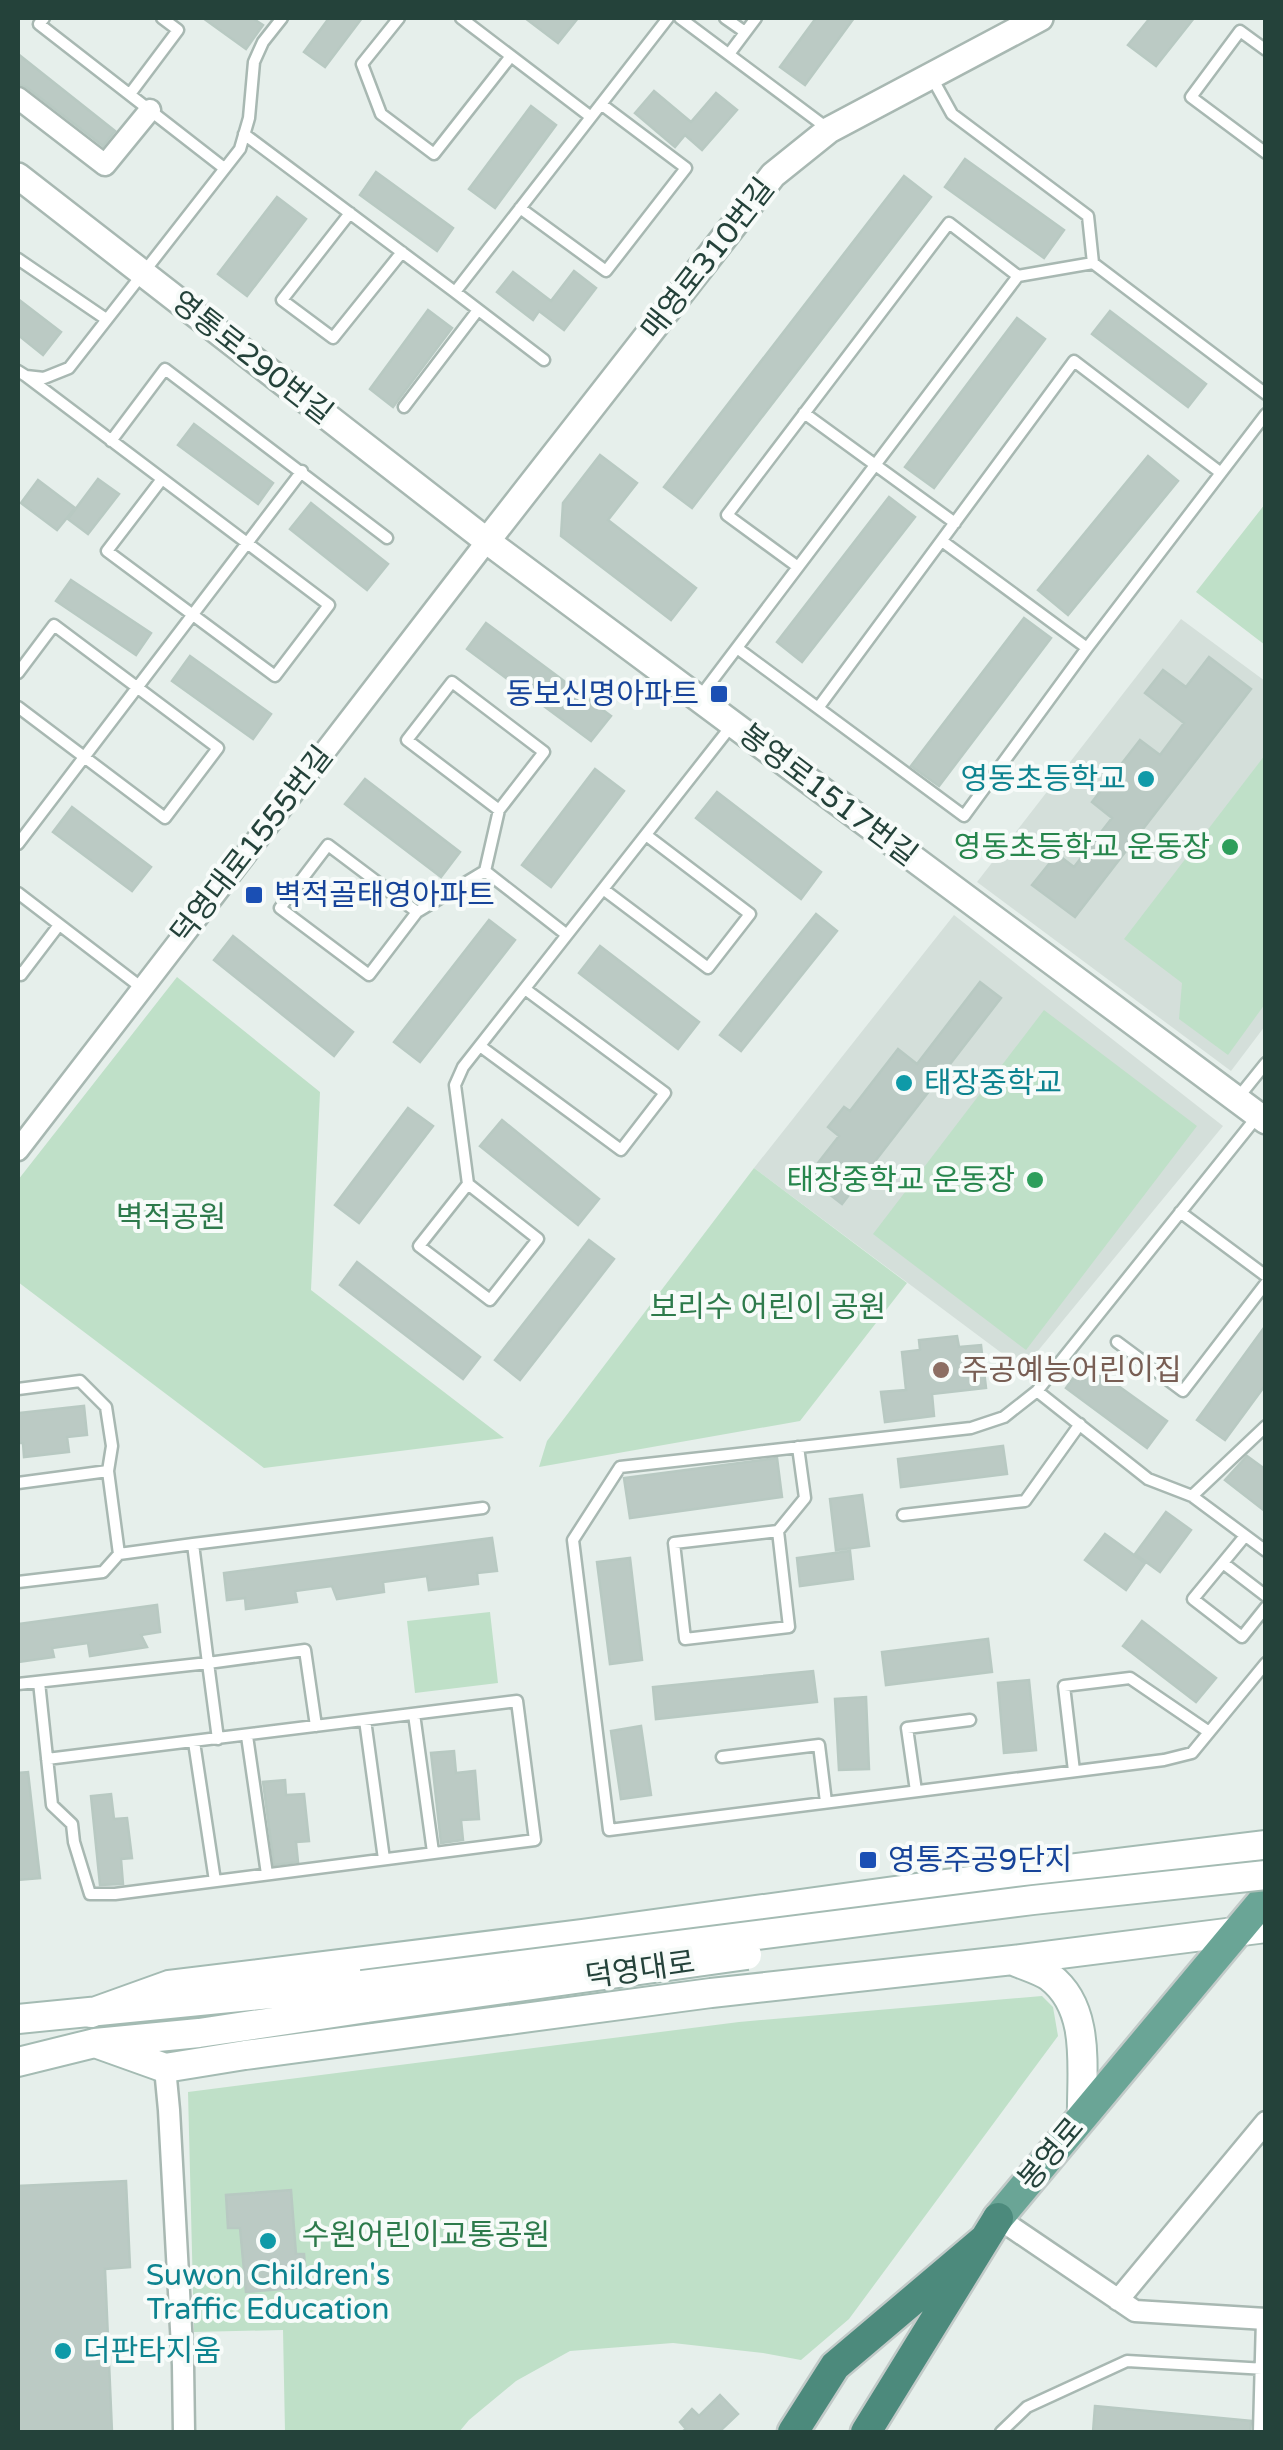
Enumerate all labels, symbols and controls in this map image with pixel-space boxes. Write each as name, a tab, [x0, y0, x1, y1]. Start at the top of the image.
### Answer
street label: 매영로310번길	[634, 171, 782, 347]
street label: 영통로290번길	[164, 284, 340, 432]
place label: 동보신명아파트	[506, 676, 699, 713]
marker: 동보신명아파트	[708, 683, 730, 705]
street label: 봉영로1517번길	[732, 716, 924, 874]
street label: 덕영대로1555번길	[163, 739, 341, 951]
place label: 영동초등학교	[960, 761, 1126, 798]
marker: 영동초등학교	[1135, 768, 1157, 790]
place label: 영동초등학교 운동장	[954, 829, 1210, 866]
marker: 영동초등학교 운동장	[1219, 836, 1241, 858]
place label: 벽적골태영아파트	[274, 877, 495, 914]
marker: 벽적골태영아파트	[243, 884, 265, 906]
place label: 태장중학교	[924, 1065, 1062, 1102]
marker: 태장중학교	[893, 1072, 915, 1094]
place label: 태장중학교 운동장	[786, 1162, 1015, 1199]
marker: 태장중학교 운동장	[1024, 1169, 1046, 1191]
park label: 벽적공원	[116, 1199, 226, 1236]
park label: 보리수 어린이 공원	[650, 1289, 886, 1326]
place label: 주공예능어린이집	[961, 1352, 1182, 1389]
marker: 주공예능어린이집	[930, 1359, 952, 1381]
place label: 영통주공9단지	[888, 1842, 1072, 1879]
marker: 영통주공9단지	[857, 1849, 879, 1871]
street label: 덕영대로	[583, 1944, 697, 1996]
street label: 봉영로	[1010, 2110, 1092, 2198]
park label: 수원어린이교통공원	[302, 2217, 550, 2254]
marker: Suwon Children's Traffic Education	[257, 2230, 279, 2252]
place label: Suwon Children's Traffic Education	[146, 2257, 390, 2328]
place label: 더판타지움	[83, 2333, 221, 2370]
marker: 더판타지움	[52, 2340, 74, 2362]

